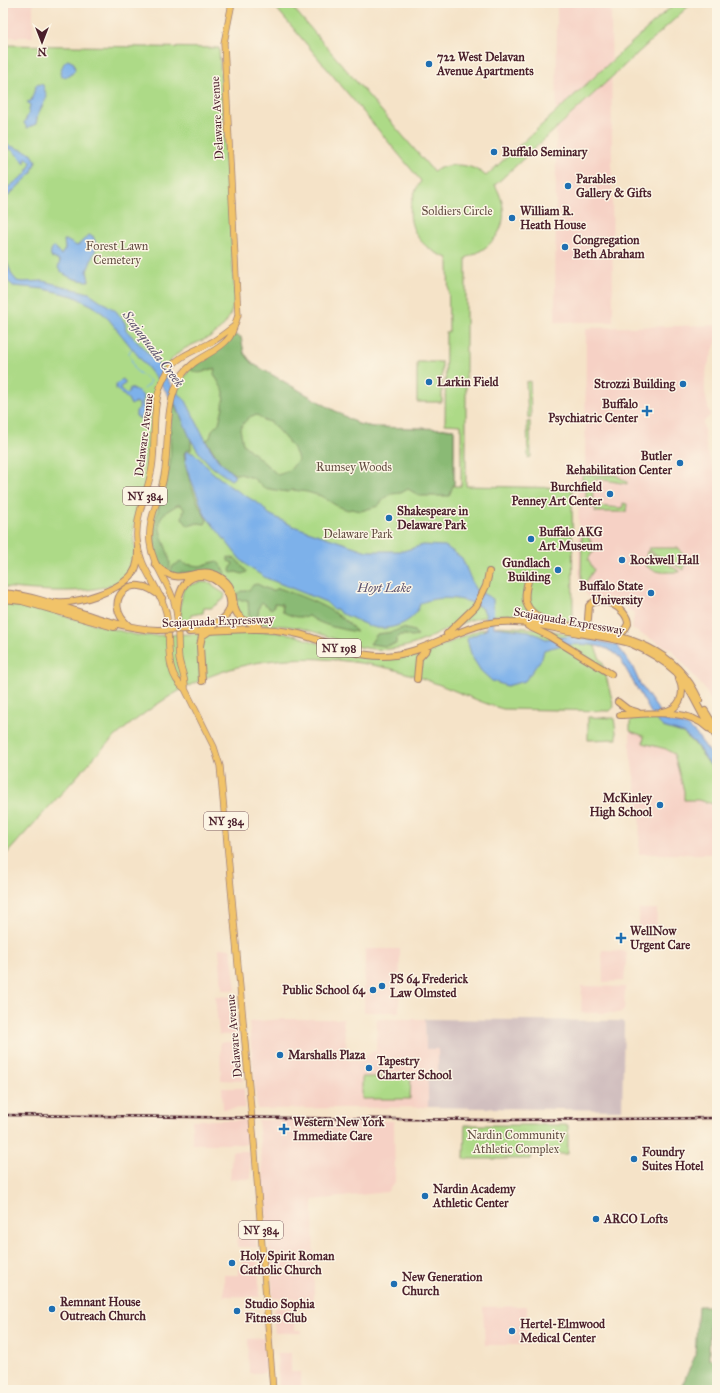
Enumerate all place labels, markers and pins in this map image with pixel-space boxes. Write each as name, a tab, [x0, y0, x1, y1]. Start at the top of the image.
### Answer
place label: 722 West Delavan Avenue Apartments	[436, 50, 534, 79]
marker: 722 West Delavan Avenue Apartments	[424, 59, 434, 69]
place label: Buffalo Seminary	[502, 145, 589, 160]
marker: Buffalo Seminary	[489, 147, 499, 157]
place label: Parables Gallery & Gifts	[576, 172, 652, 201]
marker: Parables Gallery & Gifts	[563, 181, 573, 191]
place label: William R. Heath House	[520, 204, 586, 232]
marker: William R. Heath House	[507, 213, 517, 223]
place label: Congregation Beth Abraham	[573, 233, 646, 261]
marker: Congregation Beth Abraham	[560, 242, 570, 252]
place label: Larkin Field	[437, 375, 500, 389]
marker: Larkin Field	[424, 377, 434, 387]
place label: Strozzi Building	[594, 377, 675, 392]
marker: Strozzi Building	[678, 379, 688, 389]
place label: Buffalo Psychiatric Center	[548, 397, 639, 426]
marker: Buffalo Psychiatric Center	[641, 405, 653, 417]
place label: Butler Rehabilitation Center	[566, 449, 672, 477]
marker: Butler Rehabilitation Center	[675, 458, 685, 468]
place label: Burchfield Penney Art Center	[512, 480, 603, 509]
marker: Burchfield Penney Art Center	[605, 489, 615, 499]
place label: Shakespeare in Delaware Park	[397, 504, 469, 532]
marker: Shakespeare in Delaware Park	[384, 513, 394, 523]
place label: Buffalo AKG Art Museum	[538, 525, 604, 553]
marker: Buffalo AKG Art Museum	[526, 534, 536, 544]
place label: Rockwell Hall	[630, 553, 700, 567]
marker: Rockwell Hall	[617, 555, 627, 565]
place label: Gundlach Building	[502, 556, 550, 585]
marker: Gundlach Building	[553, 565, 563, 575]
place label: Buffalo State University	[579, 579, 644, 608]
marker: Buffalo State University	[646, 588, 656, 598]
place label: McKinley High School	[589, 791, 653, 820]
marker: McKinley High School	[655, 800, 665, 810]
place label: WellNow Urgent Care	[630, 924, 690, 953]
marker: WellNow Urgent Care	[615, 932, 627, 944]
place label: PS 64 Frederick Law Olmsted	[390, 972, 469, 1000]
marker: PS 64 Frederick Law Olmsted	[377, 981, 387, 991]
place label: Public School 64	[282, 983, 366, 998]
marker: Public School 64	[368, 985, 378, 995]
place label: Marshalls Plaza	[288, 1048, 366, 1062]
marker: Marshalls Plaza	[275, 1050, 285, 1060]
place label: Tapestry Charter School	[376, 1054, 453, 1082]
marker: Tapestry Charter School	[364, 1063, 374, 1073]
place label: Western New York Immediate Care	[293, 1115, 385, 1143]
marker: Western New York Immediate Care	[278, 1123, 290, 1135]
place label: Foundry Suites Hotel	[642, 1145, 704, 1173]
marker: Foundry Suites Hotel	[629, 1154, 639, 1164]
place label: Nardin Academy Athletic Center	[432, 1182, 517, 1210]
marker: Nardin Academy Athletic Center	[420, 1191, 430, 1201]
place label: ARCO Lofts	[603, 1212, 668, 1226]
marker: ARCO Lofts	[591, 1214, 601, 1224]
place label: Holy Spirit Roman Catholic Church	[240, 1249, 335, 1277]
marker: Holy Spirit Roman Catholic Church	[227, 1258, 237, 1268]
place label: New Generation Church	[402, 1270, 483, 1298]
marker: New Generation Church	[389, 1279, 399, 1289]
place label: Remnant House Outreach Church	[60, 1295, 146, 1323]
place label: Studio Sophia Fitness Club	[245, 1297, 315, 1325]
marker: Remnant House Outreach Church	[47, 1304, 57, 1314]
marker: Studio Sophia Fitness Club	[232, 1306, 242, 1316]
place label: Hertel-Elmwood Medical Center	[520, 1317, 606, 1345]
marker: Hertel-Elmwood Medical Center	[507, 1326, 517, 1336]

